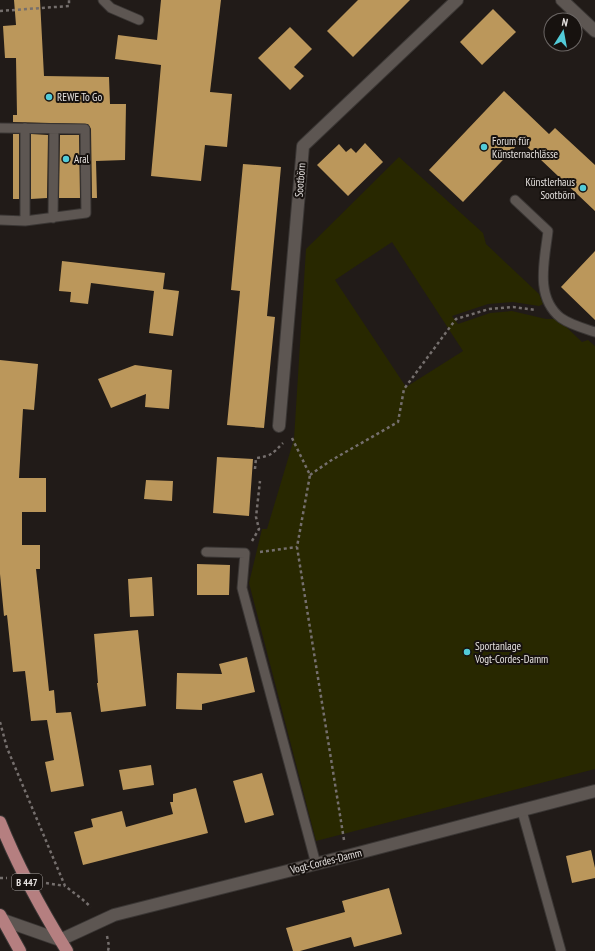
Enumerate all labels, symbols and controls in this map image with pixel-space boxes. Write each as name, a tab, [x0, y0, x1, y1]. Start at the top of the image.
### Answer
north arrow	[543, 12, 583, 52]
text: N	[561, 15, 569, 30]
place label: REWE To Go	[57, 90, 102, 104]
marker: REWE To Go	[44, 92, 54, 102]
place label: Forum für Künsternachlässe	[492, 134, 559, 161]
marker: Forum für Künsternachlässe	[479, 142, 489, 152]
place label: Aral	[74, 152, 90, 166]
marker: Aral	[61, 154, 71, 164]
street label: Sootbörn	[292, 162, 308, 198]
place label: Künstlerhaus Sootbörn	[525, 175, 575, 202]
marker: Künstlerhaus Sootbörn	[578, 183, 588, 193]
place label: Sportanlage Vogt-Cordes-Damm	[474, 639, 548, 666]
marker: Sportanlage Vogt-Cordes-Damm	[462, 647, 472, 657]
street label: Vogt-Cordes-Damm	[288, 845, 363, 877]
road number: B 447	[12, 874, 42, 890]

